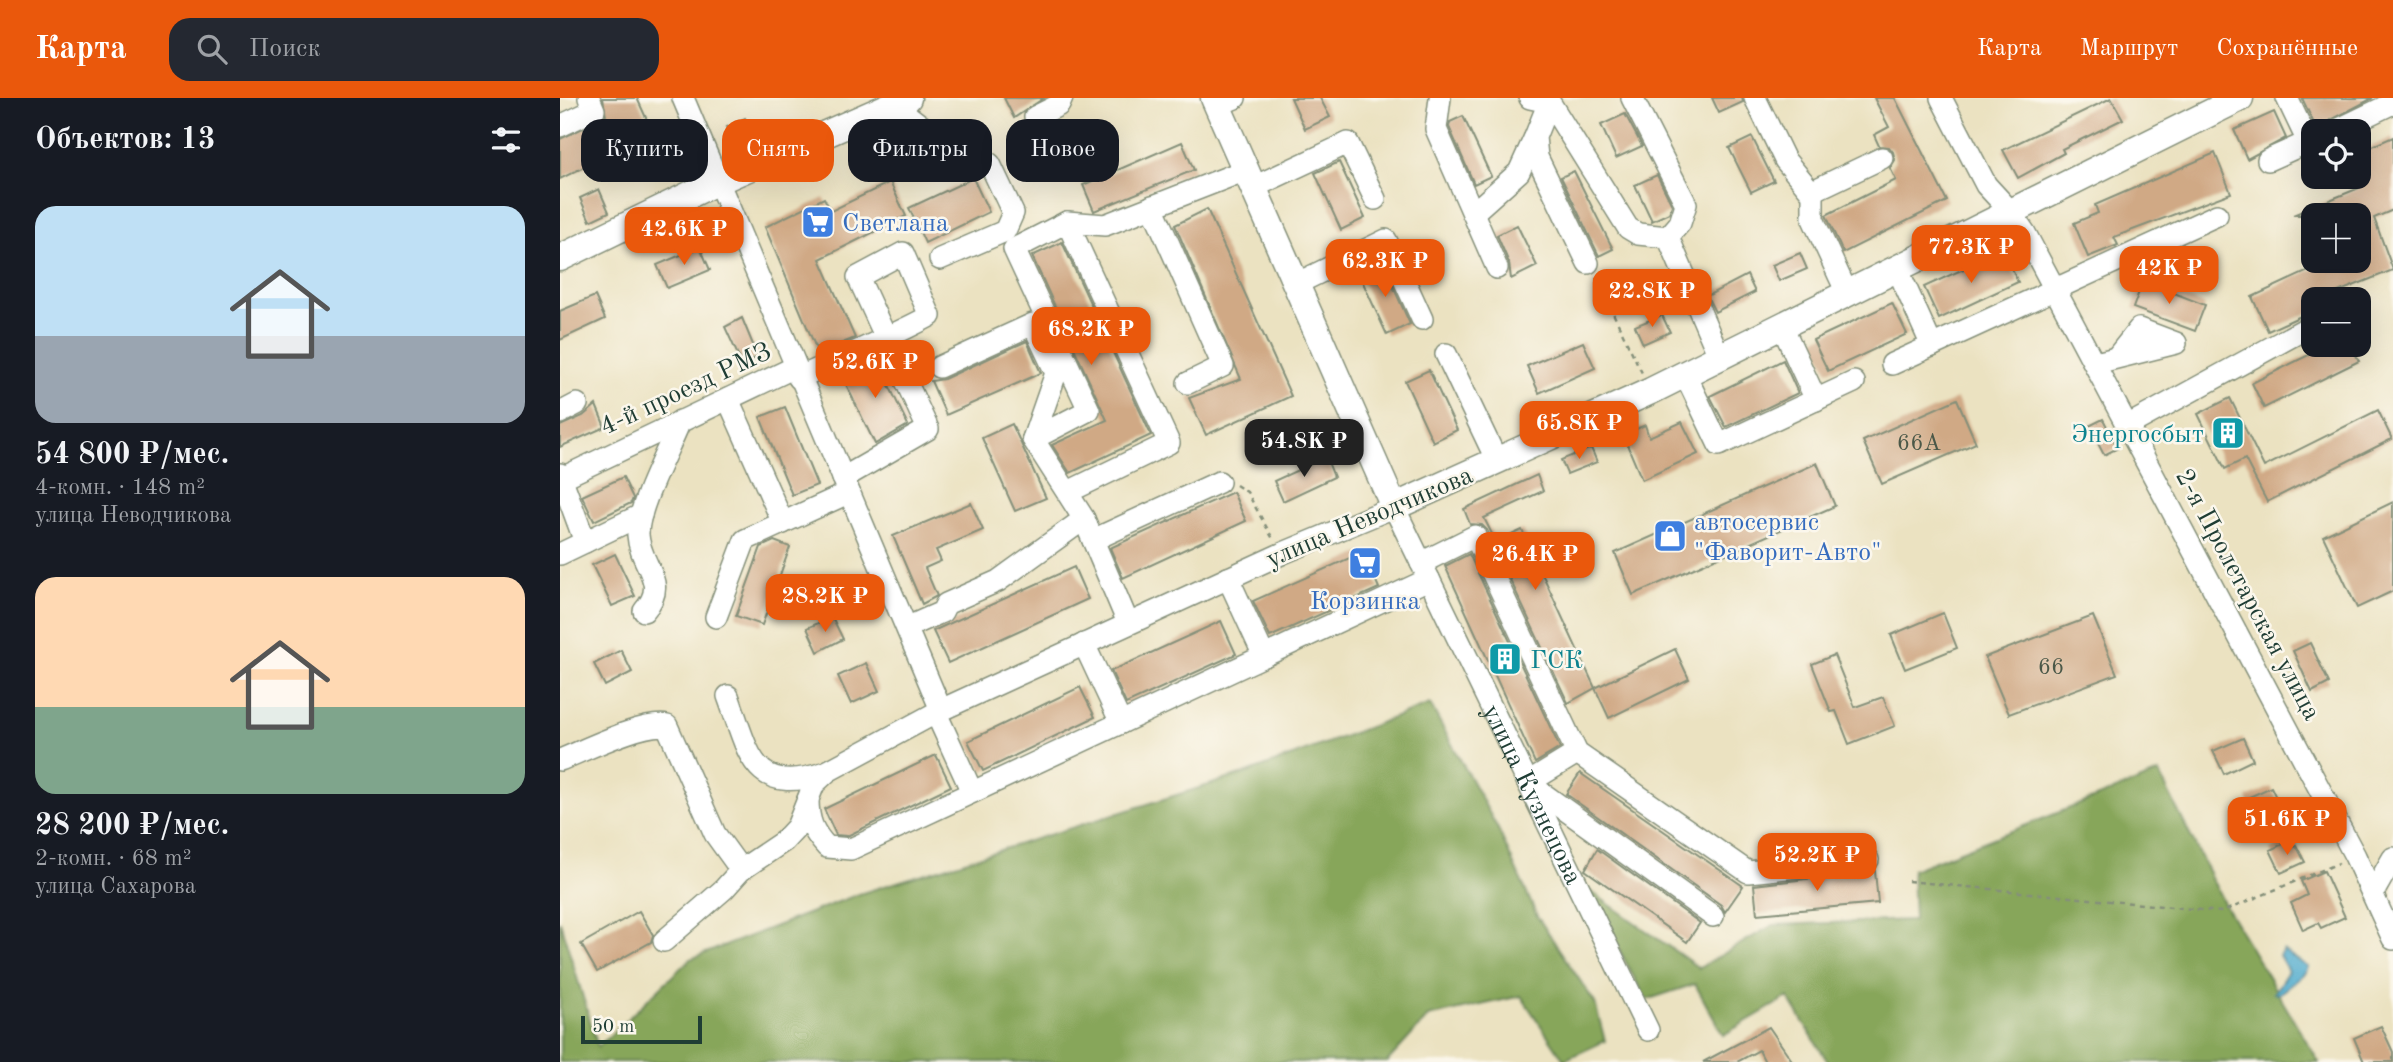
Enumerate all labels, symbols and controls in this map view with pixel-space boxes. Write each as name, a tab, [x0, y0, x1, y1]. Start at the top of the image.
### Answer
search box	[169, 18, 659, 81]
icon: search	[193, 30, 231, 68]
text: Карта	[35, 33, 127, 66]
text: Поиск	[249, 36, 321, 62]
text: Карта	[1977, 37, 2042, 61]
text: Маршрут	[2080, 37, 2178, 61]
text: Сохранённые	[2216, 37, 2358, 61]
chip: Купить	[581, 119, 708, 182]
chip: Снять	[722, 119, 834, 182]
chip: Фильтры	[848, 119, 992, 182]
chip: Новое	[1006, 119, 1119, 182]
map controls	[2301, 119, 2371, 357]
button: locate	[2301, 119, 2371, 189]
icon: filters	[487, 121, 525, 159]
text: Объектов: 13	[35, 125, 215, 155]
supermarket icon: Светлана	[799, 203, 837, 241]
button: +	[2301, 203, 2371, 273]
pin: 42.6K ₽	[619, 208, 749, 267]
place label: Светлана	[842, 211, 949, 237]
text: 42.6K ₽	[641, 218, 727, 241]
pin: 77.3K ₽	[1906, 226, 2036, 285]
text: 77.3K ₽	[1928, 236, 2014, 259]
pin: 62.3K ₽	[1320, 240, 1450, 299]
pin: 42K ₽	[2120, 246, 2218, 306]
text: 62.3K ₽	[1342, 250, 1428, 273]
icon: home	[217, 251, 343, 377]
text: 42K ₽	[2136, 257, 2202, 280]
pin: 22.8K ₽	[1587, 270, 1717, 329]
text: 22.8K ₽	[1609, 280, 1695, 303]
button: −	[2301, 287, 2371, 357]
pin: 68.2K ₽	[1026, 308, 1156, 367]
text: 68.2K ₽	[1048, 318, 1134, 341]
street label: 4-й проезд РМЗ	[596, 339, 775, 441]
pin: 52.6K ₽	[810, 341, 940, 400]
text: 52.6K ₽	[832, 351, 918, 374]
pin: 65.8K ₽	[1514, 402, 1644, 461]
text: 65.8K ₽	[1536, 412, 1622, 435]
building icon: Энергосбыт	[2209, 414, 2247, 452]
pin: 54.8K ₽	[1239, 420, 1369, 479]
place label: Энергосбыт	[2071, 422, 2204, 448]
text: 54.8K ₽	[1261, 430, 1347, 453]
house number: 66А	[1897, 432, 1942, 455]
text: 54 800 ₽/мес.	[35, 440, 229, 470]
street label: улица Неводчикова	[1263, 462, 1477, 573]
street label: 2-я Пролетарская улица	[2170, 465, 2325, 725]
text: 4-комн. · 148 m²	[35, 476, 205, 499]
text: улица Неводчикова	[35, 504, 231, 527]
place label: автосервис "Фаворит-Авто"	[1694, 510, 1881, 566]
shop icon: автосервис "Фаворит-Авто"	[1651, 517, 1689, 555]
pin: 26.4K ₽	[1470, 532, 1600, 592]
text: 26.4K ₽	[1492, 543, 1578, 566]
supermarket icon: Корзинка	[1346, 544, 1384, 582]
pin: 28.2K ₽	[760, 574, 890, 634]
text: 28.2K ₽	[782, 585, 868, 608]
place label: Корзинка	[1310, 589, 1421, 615]
icon: home	[217, 622, 343, 748]
building icon: ГСК	[1486, 640, 1524, 678]
place label: ГСК	[1530, 648, 1583, 674]
house number: 66	[2038, 656, 2064, 679]
street label: улица Кузнецова	[1477, 701, 1586, 889]
pin: 51.6K ₽	[2222, 798, 2352, 857]
text: 51.6K ₽	[2244, 808, 2330, 831]
text: 28 200 ₽/мес.	[35, 811, 229, 841]
pin: 52.2K ₽	[1752, 834, 1882, 893]
text: 52.2K ₽	[1774, 844, 1860, 867]
text: 2-комн. · 68 m²	[35, 847, 192, 870]
text: улица Сахарова	[35, 875, 196, 898]
scale bar	[581, 1013, 702, 1045]
text: 50 m	[592, 1018, 634, 1037]

